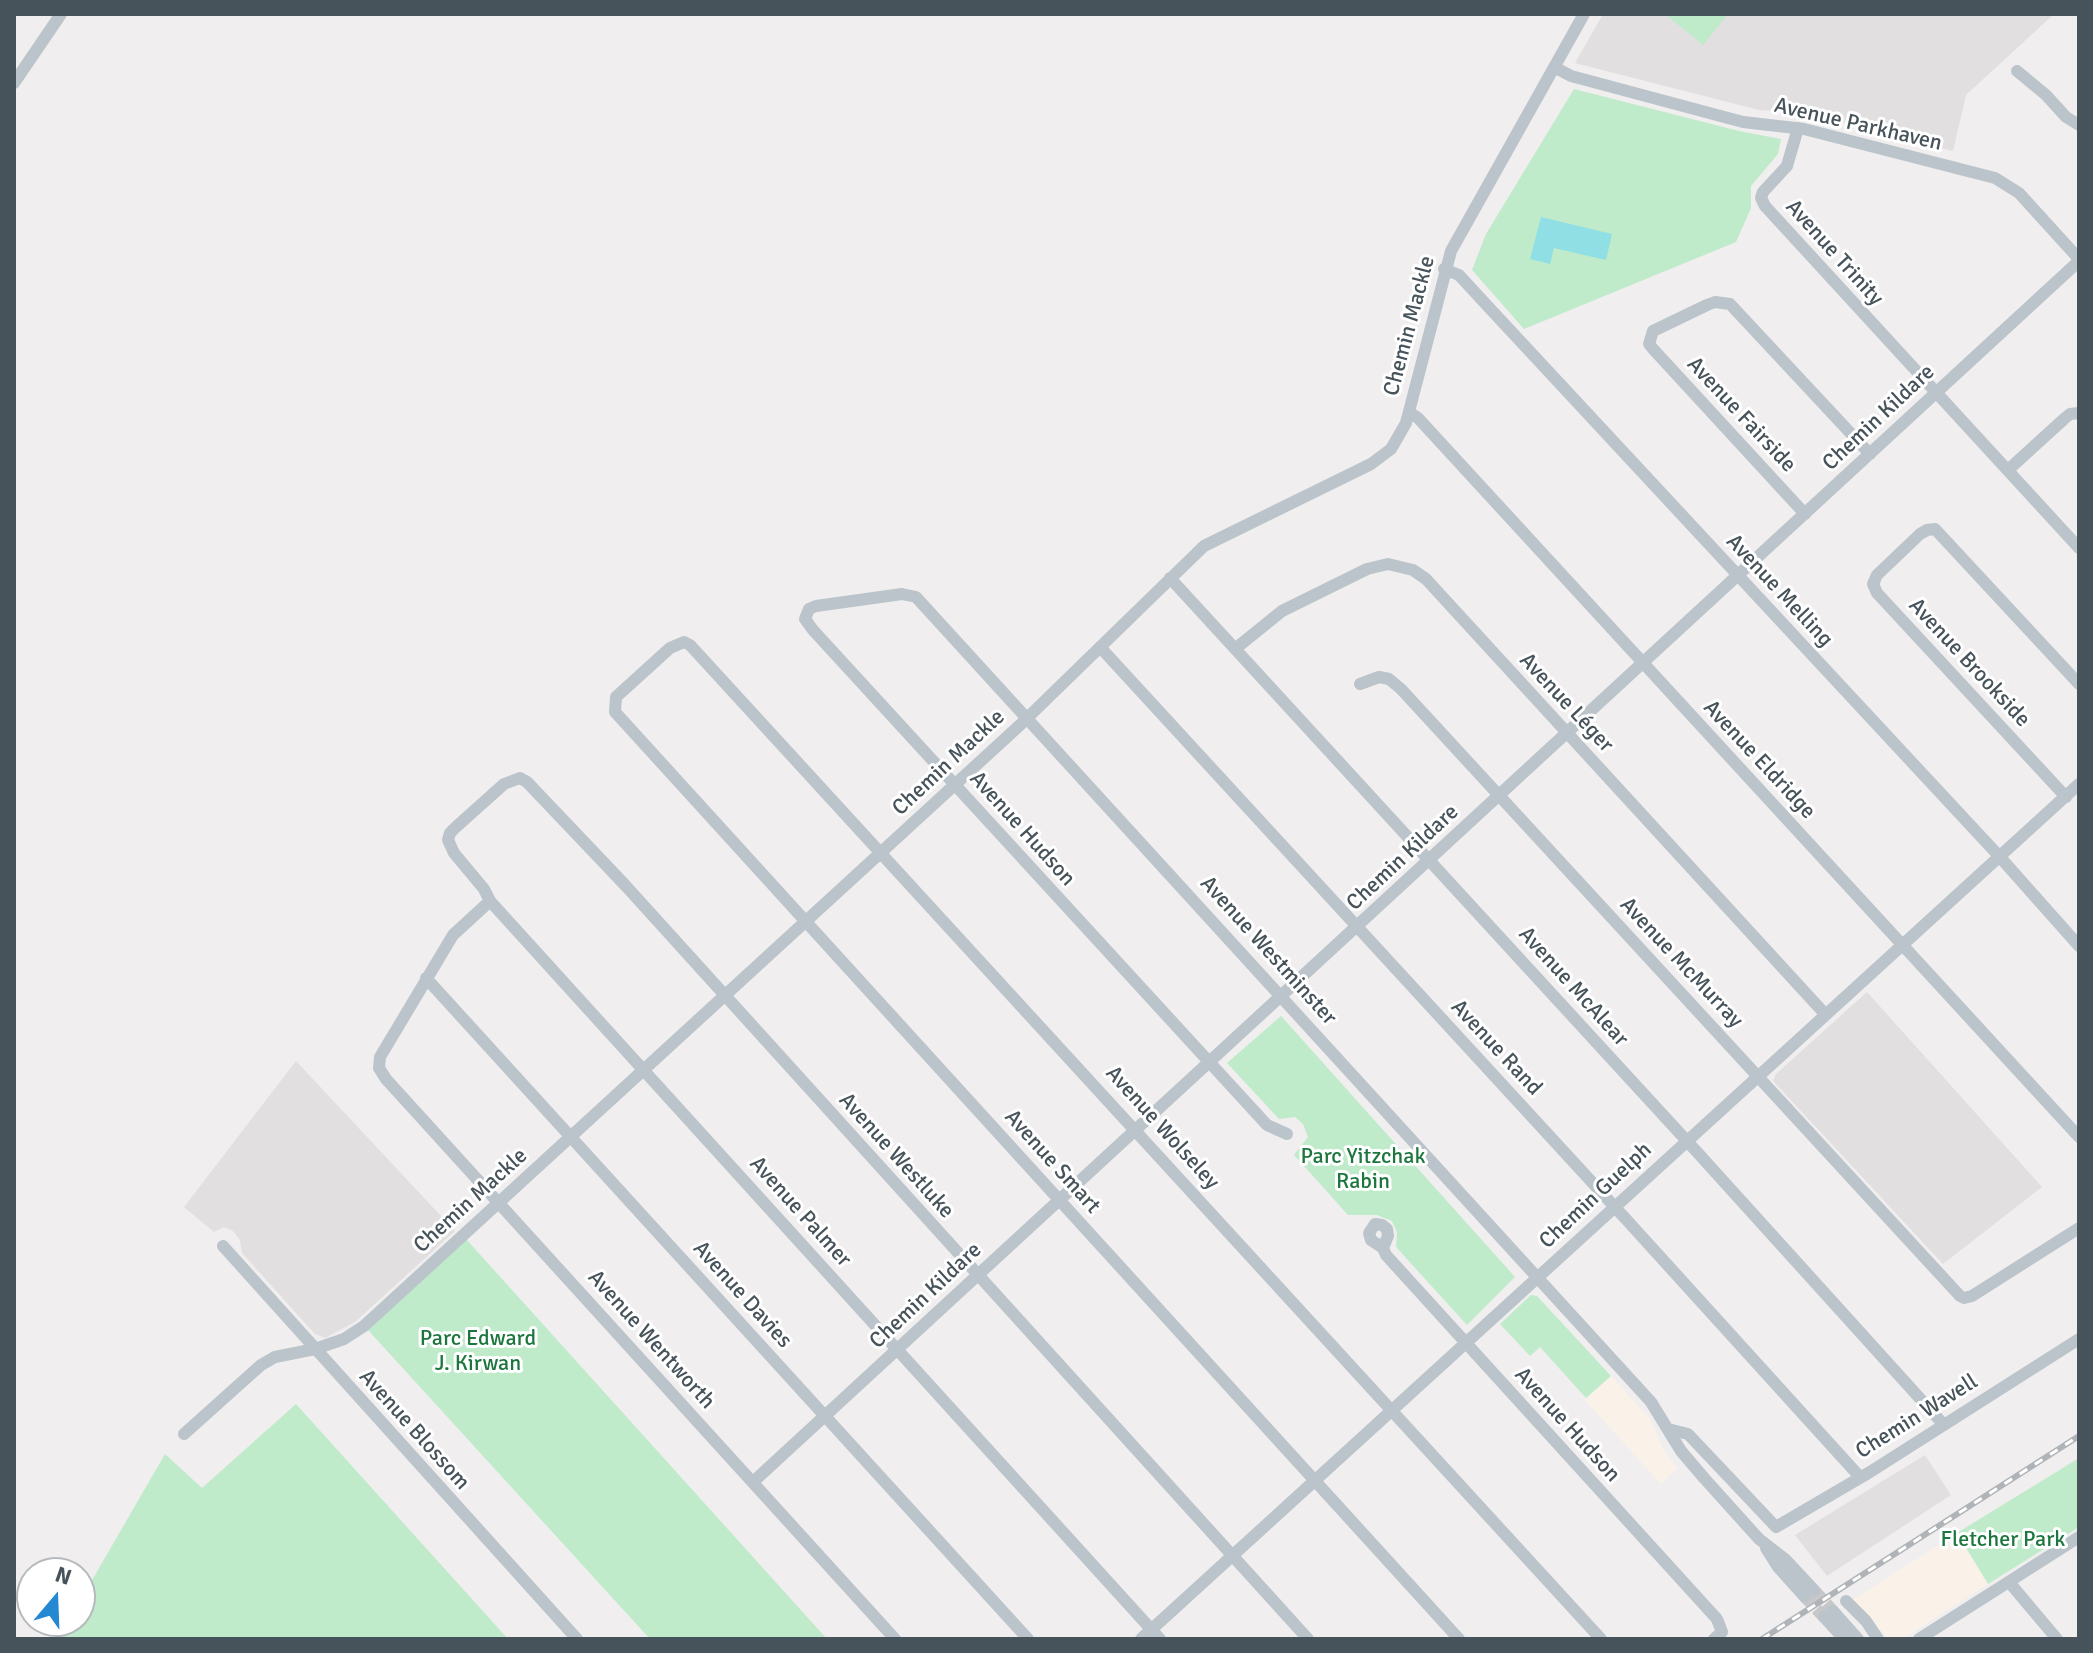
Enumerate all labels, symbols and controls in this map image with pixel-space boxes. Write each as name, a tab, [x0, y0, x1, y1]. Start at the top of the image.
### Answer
street label: Avenue Parkhaven	[1772, 93, 1944, 157]
street label: Avenue Trinity	[1779, 194, 1889, 312]
street label: Chemin Mackle	[1379, 253, 1441, 399]
street label: Avenue Fairside	[1681, 352, 1801, 478]
street label: Chemin Kildare	[1818, 359, 1940, 477]
street label: Avenue Melling	[1720, 529, 1838, 653]
street label: Avenue Brookside	[1903, 593, 2035, 733]
street label: Avenue Léger	[1513, 648, 1619, 758]
street label: Avenue Eldridge	[1697, 695, 1821, 825]
street label: Chemin Mackle	[887, 704, 1011, 822]
street label: Avenue Hudson	[964, 766, 1080, 892]
street label: Chemin Kildare	[1342, 799, 1464, 917]
street label: Avenue Westminster	[1194, 871, 1342, 1031]
street label: Avenue McMurray	[1614, 892, 1748, 1034]
street label: Avenue McAlear	[1512, 922, 1634, 1052]
street label: Avenue Rand	[1445, 995, 1547, 1101]
street label: Avenue Wolseley	[1100, 1061, 1224, 1195]
street label: Avenue Westluke	[833, 1088, 959, 1224]
street label: Avenue Smart	[998, 1105, 1106, 1219]
street label: Chemin Guelph	[1534, 1137, 1658, 1255]
street label: Chemin Mackle	[409, 1143, 533, 1259]
park label: Parc Yitzchak Rabin	[1300, 1144, 1426, 1196]
street label: Avenue Palmer	[743, 1151, 857, 1273]
street label: Avenue Davies	[687, 1236, 797, 1354]
street label: Chemin Kildare	[865, 1237, 987, 1355]
street label: Avenue Wentworth	[582, 1265, 720, 1415]
park label: Parc Edward J. Kirwan	[420, 1326, 536, 1378]
street label: Avenue Hudson	[1509, 1362, 1625, 1488]
street label: Avenue Blossom	[353, 1364, 475, 1496]
street label: Chemin Wavell	[1851, 1369, 1983, 1465]
park label: Fletcher Park	[1941, 1527, 2065, 1553]
north arrow	[16, 1557, 96, 1637]
text: N	[52, 1560, 75, 1591]

